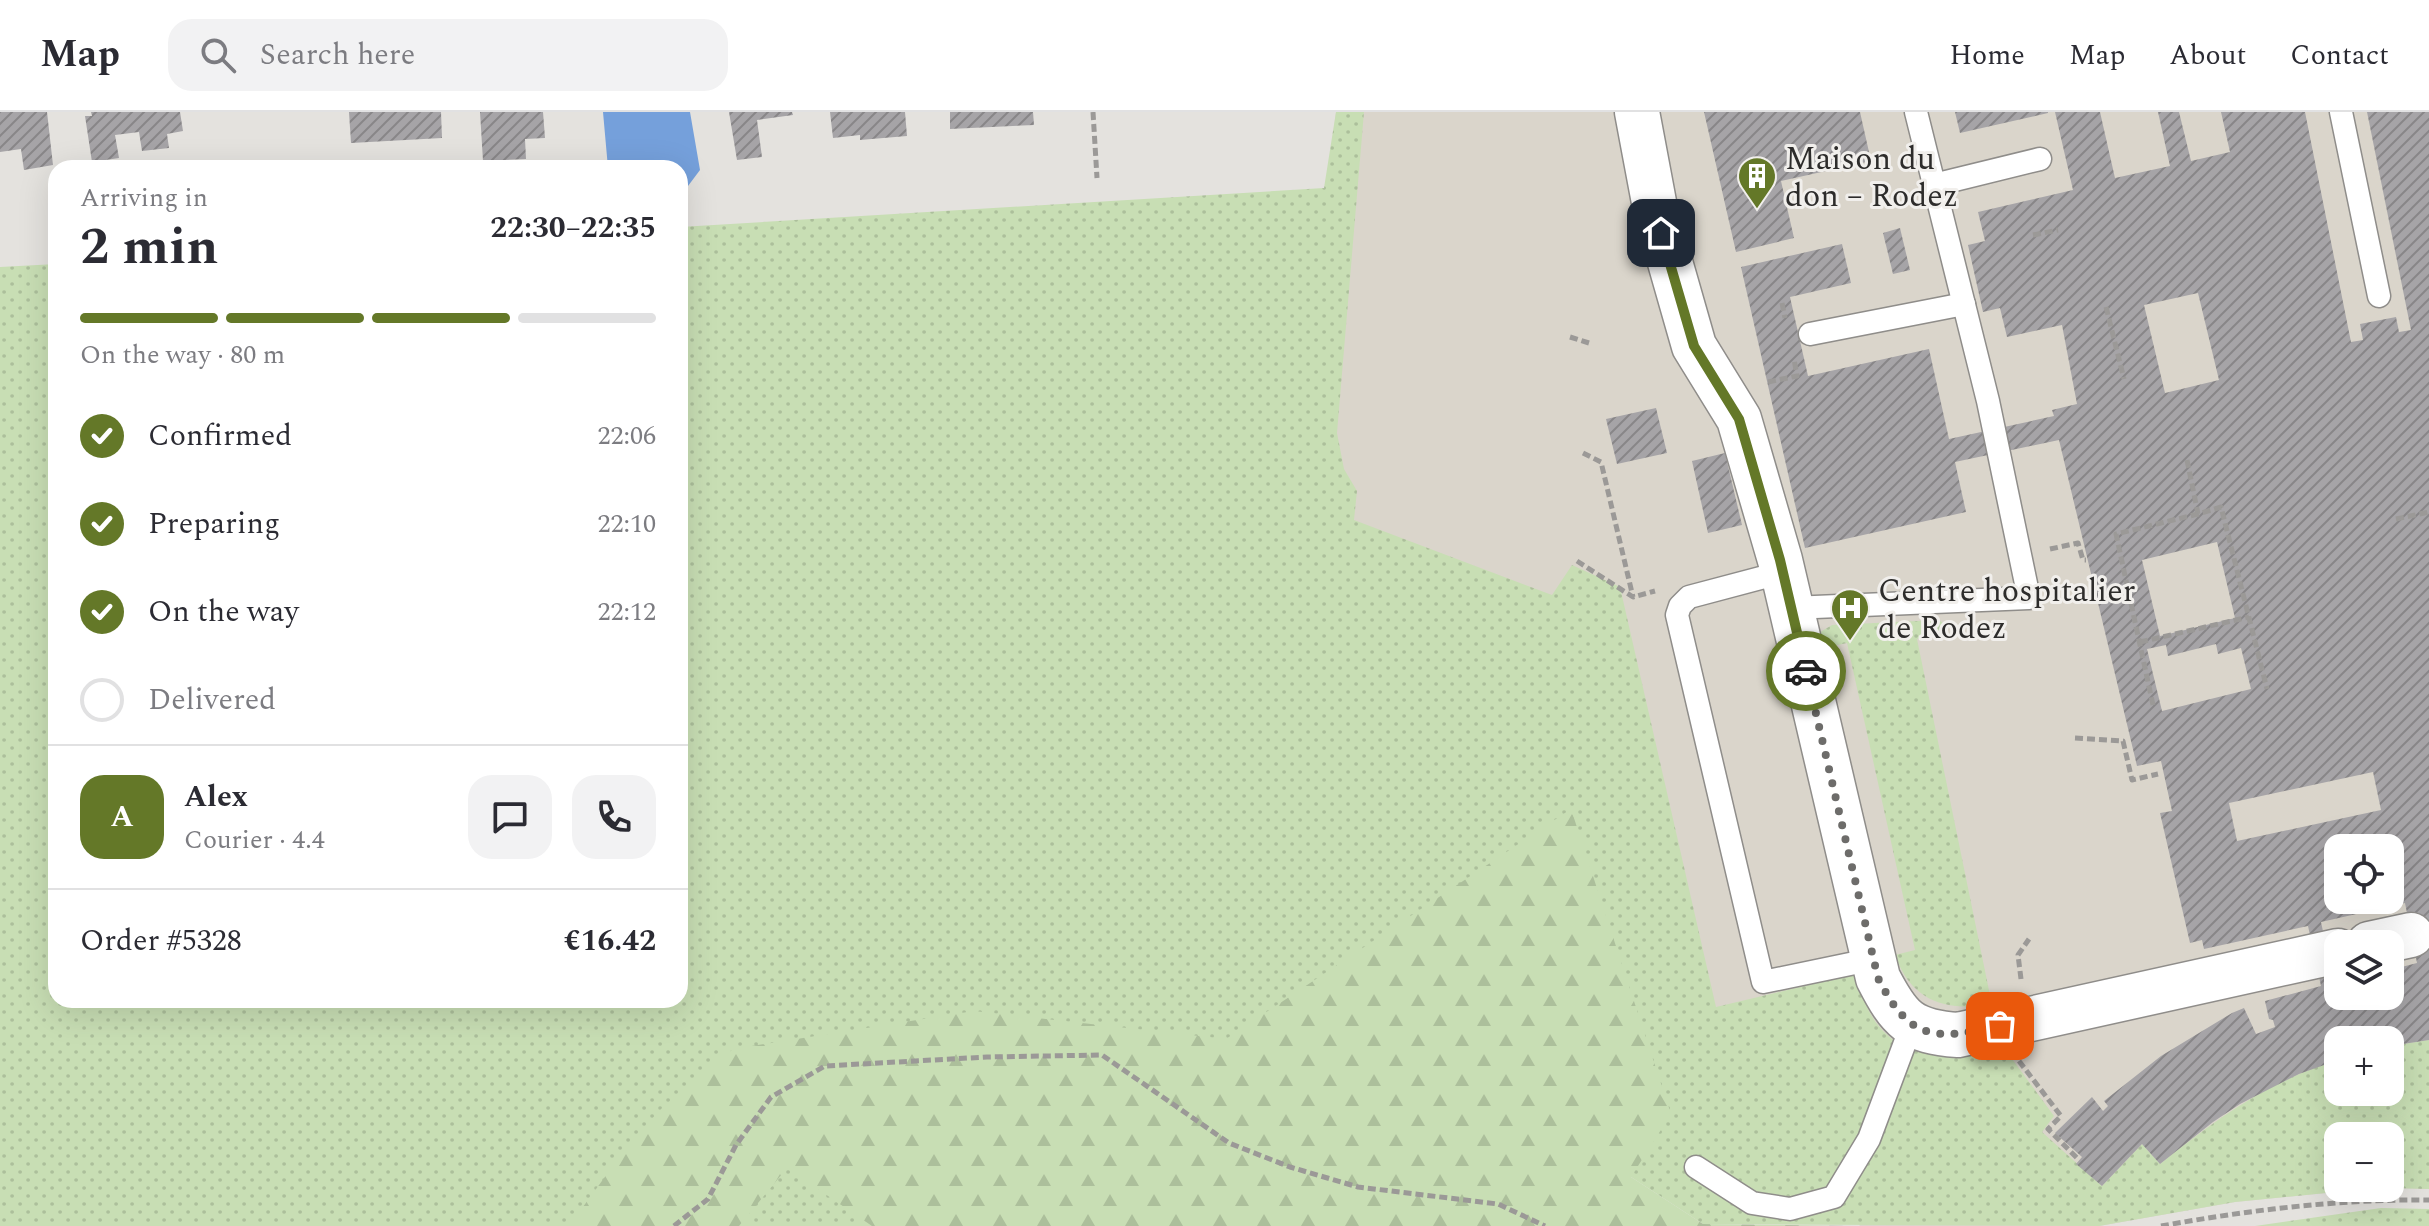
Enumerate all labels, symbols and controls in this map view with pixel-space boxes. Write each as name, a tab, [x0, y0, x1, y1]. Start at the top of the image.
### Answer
search box	[168, 19, 728, 91]
text: Map	[40, 26, 120, 84]
text: Search here	[260, 32, 415, 78]
icon: search	[196, 33, 240, 77]
text: Home	[1949, 34, 2025, 77]
text: Map	[2069, 34, 2125, 77]
text: About	[2169, 34, 2246, 77]
text: Contact	[2290, 34, 2389, 77]
place label: Maison du don – Rodez	[1785, 135, 1958, 221]
building icon: Maison du don – Rodez	[1736, 155, 1778, 210]
text: Arriving in	[80, 178, 208, 218]
pin	[1627, 199, 1695, 267]
text: 22:30–22:35	[490, 205, 656, 251]
text: 2 min	[80, 208, 218, 287]
icon: home	[1639, 211, 1683, 255]
text: On the way · 80 m	[80, 335, 285, 375]
text: Confirmed	[148, 413, 292, 459]
icon: check	[80, 414, 124, 458]
text: 22:06	[597, 416, 656, 456]
text: Preparing	[148, 501, 280, 547]
icon: check	[80, 502, 124, 546]
text: 22:10	[597, 504, 656, 544]
place label: Centre hospitalier de Rodez	[1878, 567, 2136, 653]
hospital icon: Centre hospitalier de Rodez	[1829, 587, 1871, 642]
text: On the way	[148, 589, 299, 635]
icon: check	[80, 590, 124, 634]
text: 22:12	[597, 592, 656, 632]
courier	[1766, 631, 1846, 711]
icon: car	[1784, 649, 1828, 693]
text: Delivered	[148, 677, 276, 723]
text: Alex	[184, 774, 248, 820]
button: chat	[468, 775, 552, 859]
button: phone	[572, 775, 656, 859]
text: A	[110, 794, 134, 840]
text: Courier · 4.4	[184, 820, 325, 860]
map controls	[2324, 834, 2404, 1202]
button: locate	[2324, 834, 2404, 914]
text: Order #5328	[80, 918, 242, 964]
text: €16.42	[564, 918, 656, 964]
button: layers	[2324, 930, 2404, 1010]
pin	[1966, 992, 2034, 1060]
icon: bag	[1978, 1004, 2022, 1048]
button: +	[2324, 1026, 2404, 1106]
button: −	[2324, 1122, 2404, 1202]

